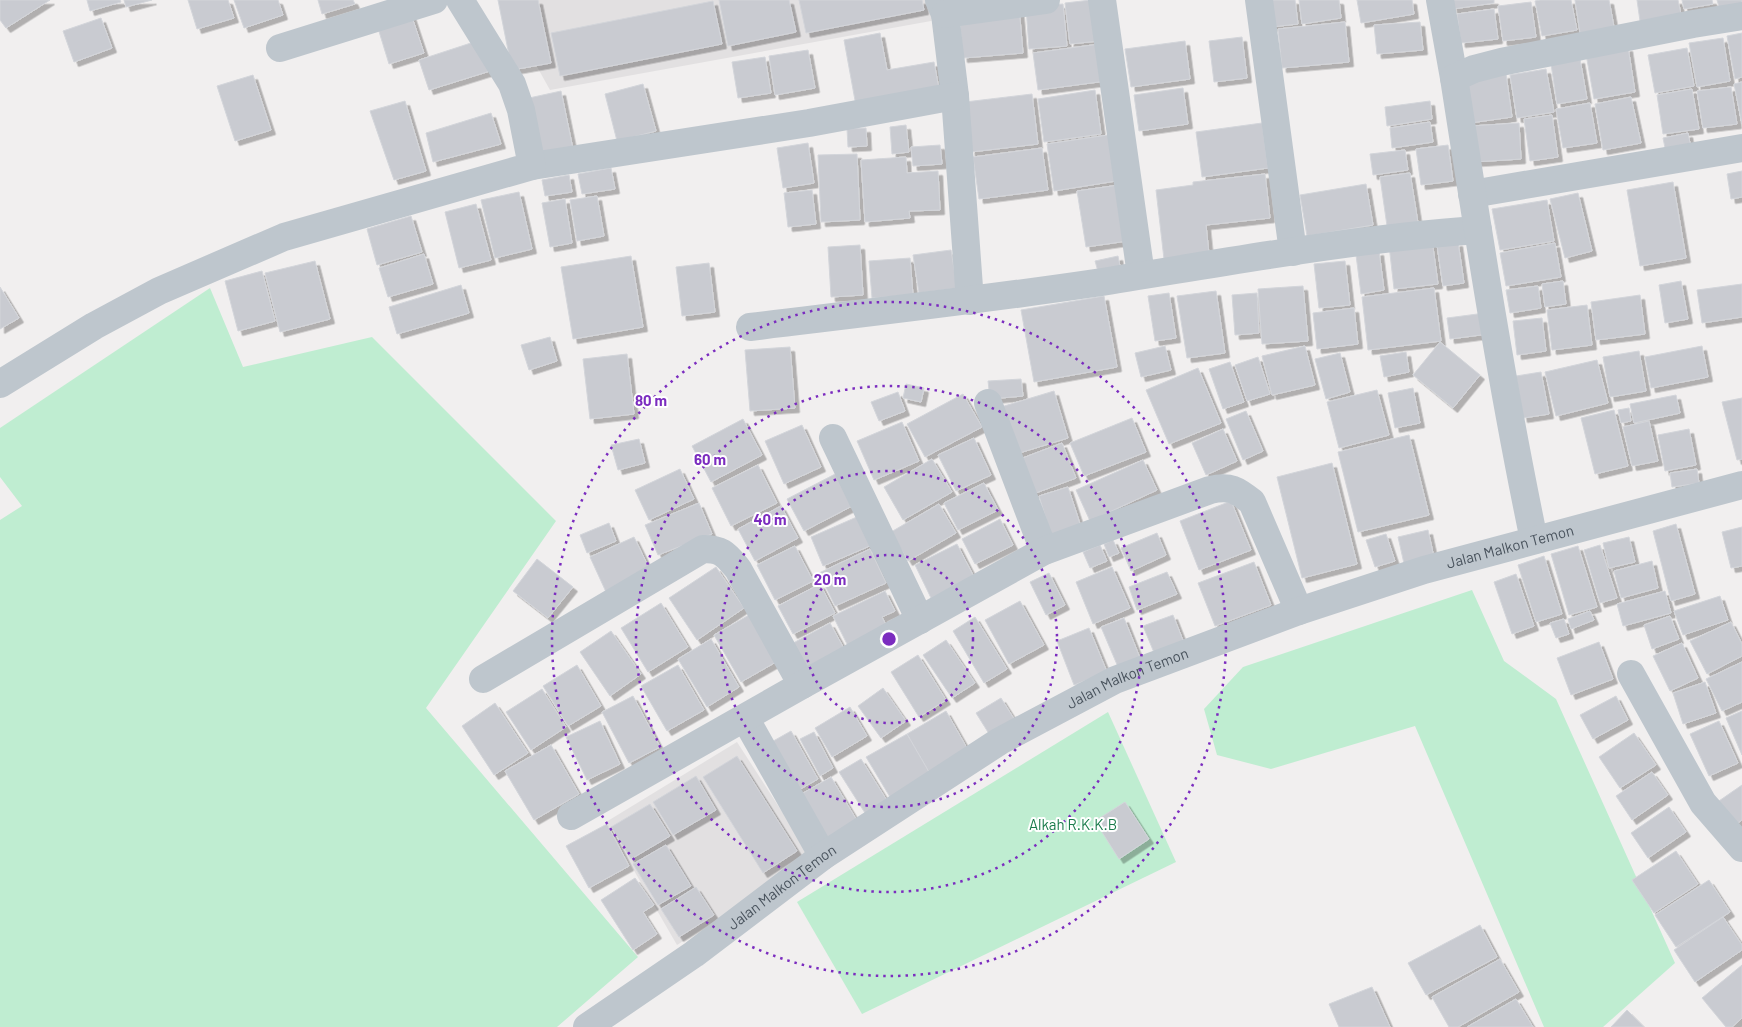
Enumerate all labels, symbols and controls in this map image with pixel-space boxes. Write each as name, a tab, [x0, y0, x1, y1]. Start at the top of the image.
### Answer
text: 80 m	[635, 391, 667, 409]
text: 60 m	[694, 450, 726, 468]
text: 40 m	[753, 510, 787, 528]
street label: Jalan Malkon Temon	[1444, 520, 1575, 572]
text: 20 m	[814, 570, 846, 588]
centre of rings	[880, 630, 898, 648]
street label: Jalan Malkon Temon	[1063, 643, 1191, 712]
park label: Alkah R.K.K.B	[1029, 815, 1117, 833]
street label: Jalan Malkon Temon	[724, 840, 839, 933]

